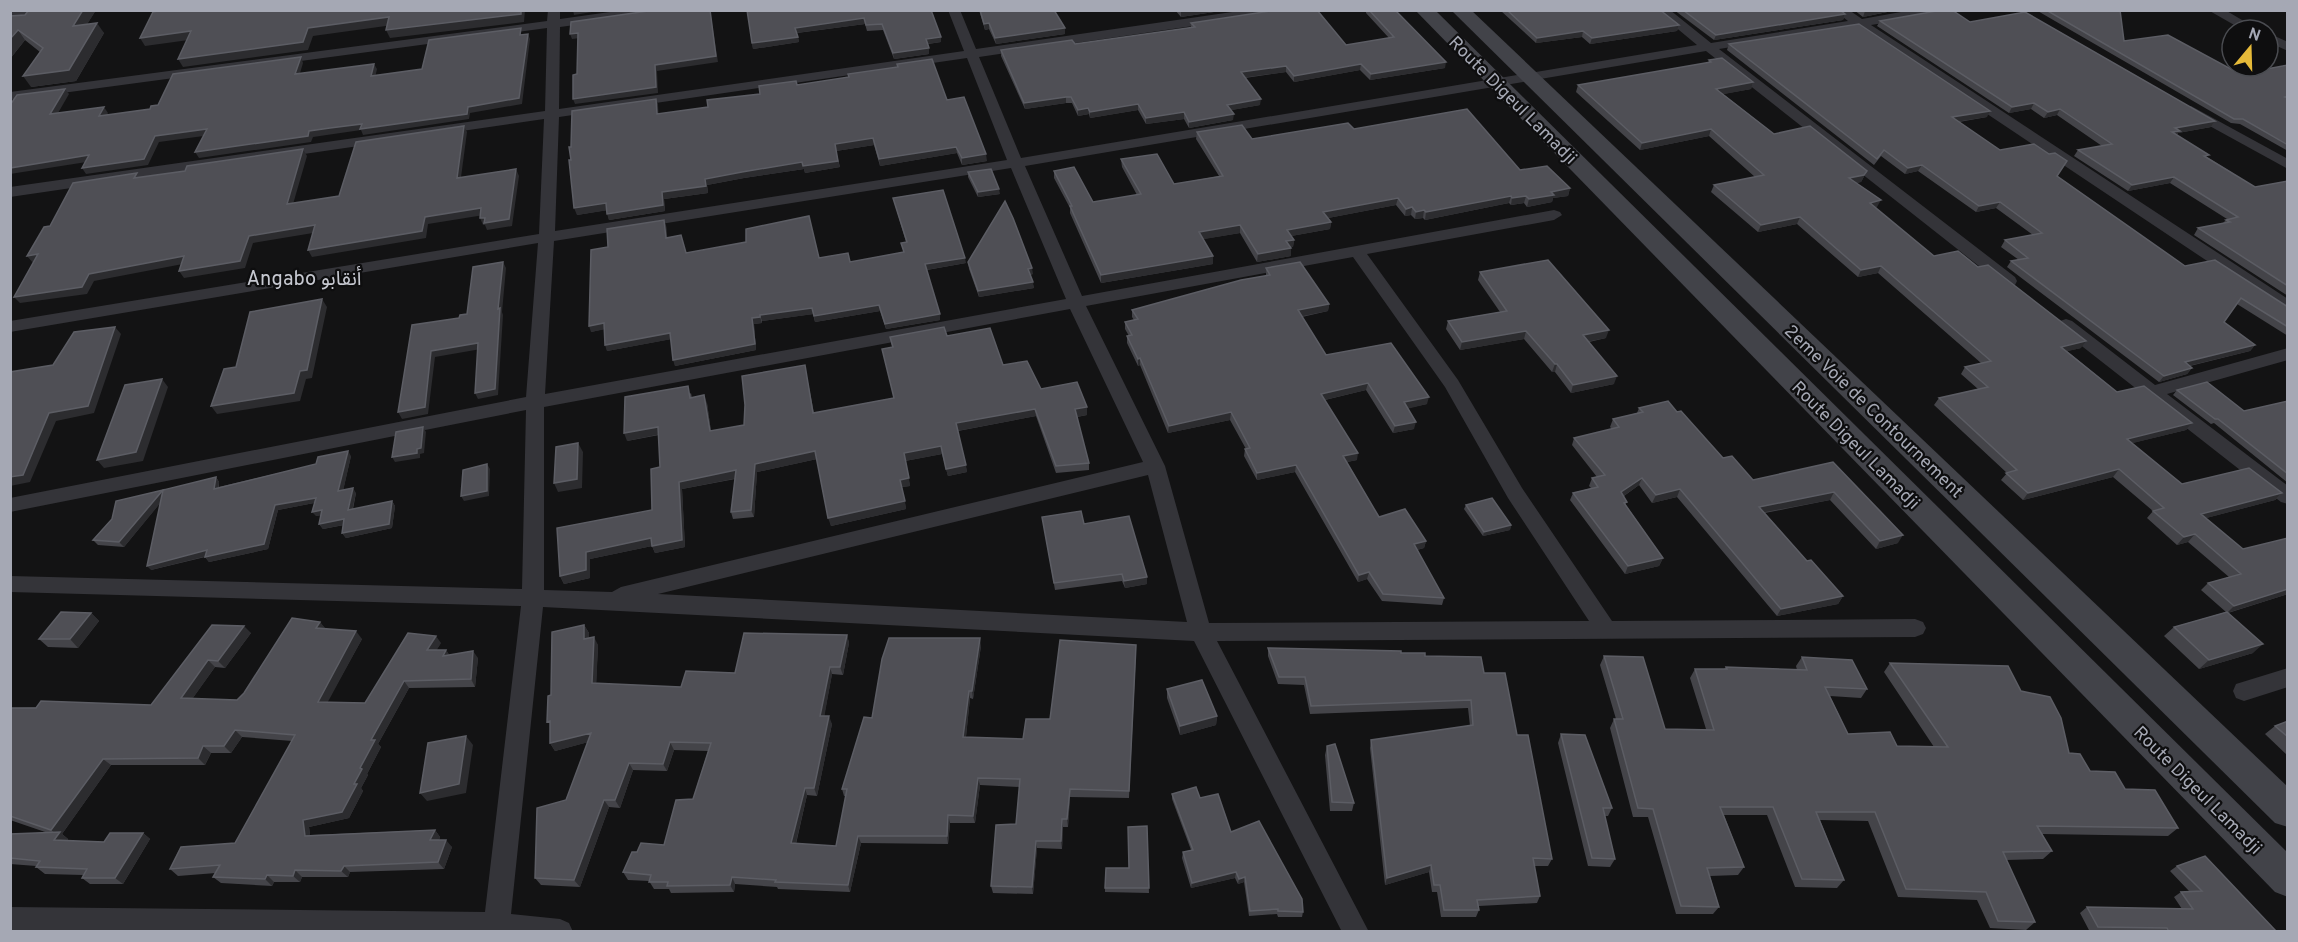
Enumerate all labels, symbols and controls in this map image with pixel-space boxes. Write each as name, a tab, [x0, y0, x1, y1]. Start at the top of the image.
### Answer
north arrow	[2220, 18, 2280, 78]
text: N	[2246, 24, 2263, 47]
street label: Route Digeul Lamadji	[1443, 32, 1581, 170]
district label: Angabo أنقابو	[246, 266, 362, 293]
street label: 2eme Voie de Contournement	[1779, 320, 1967, 504]
street label: Route Digeul Lamadji	[1786, 377, 1924, 515]
street label: Route Digeul Lamadji	[2128, 722, 2266, 860]

